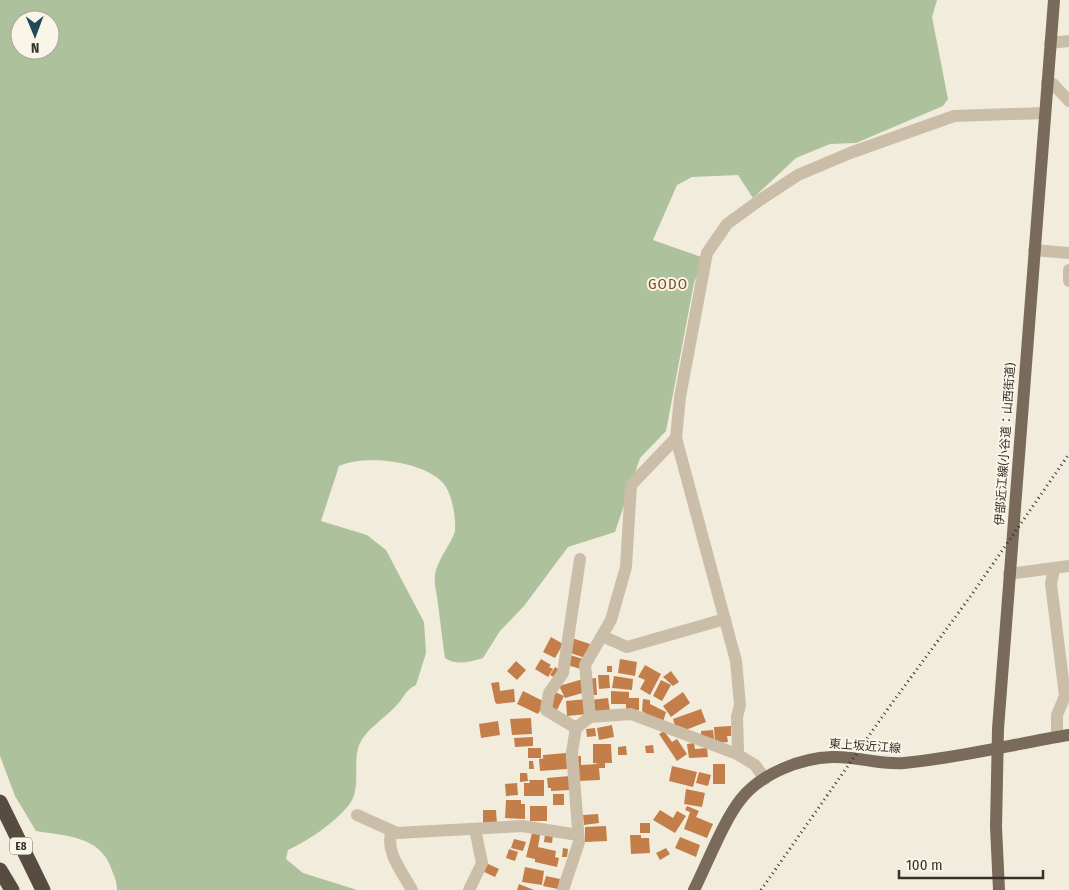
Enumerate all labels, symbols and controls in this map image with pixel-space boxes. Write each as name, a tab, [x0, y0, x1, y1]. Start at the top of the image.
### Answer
north arrow	[10, 10, 60, 60]
text: N	[31, 39, 40, 56]
district label: GODO	[648, 275, 688, 293]
street label: 伊部近江線(小谷道：山西街道)	[992, 362, 1018, 526]
street label: 東上坂近江線	[829, 737, 901, 755]
road number: E8	[10, 838, 32, 854]
scale bar	[899, 848, 1043, 880]
text: 100 m	[906, 856, 943, 874]

